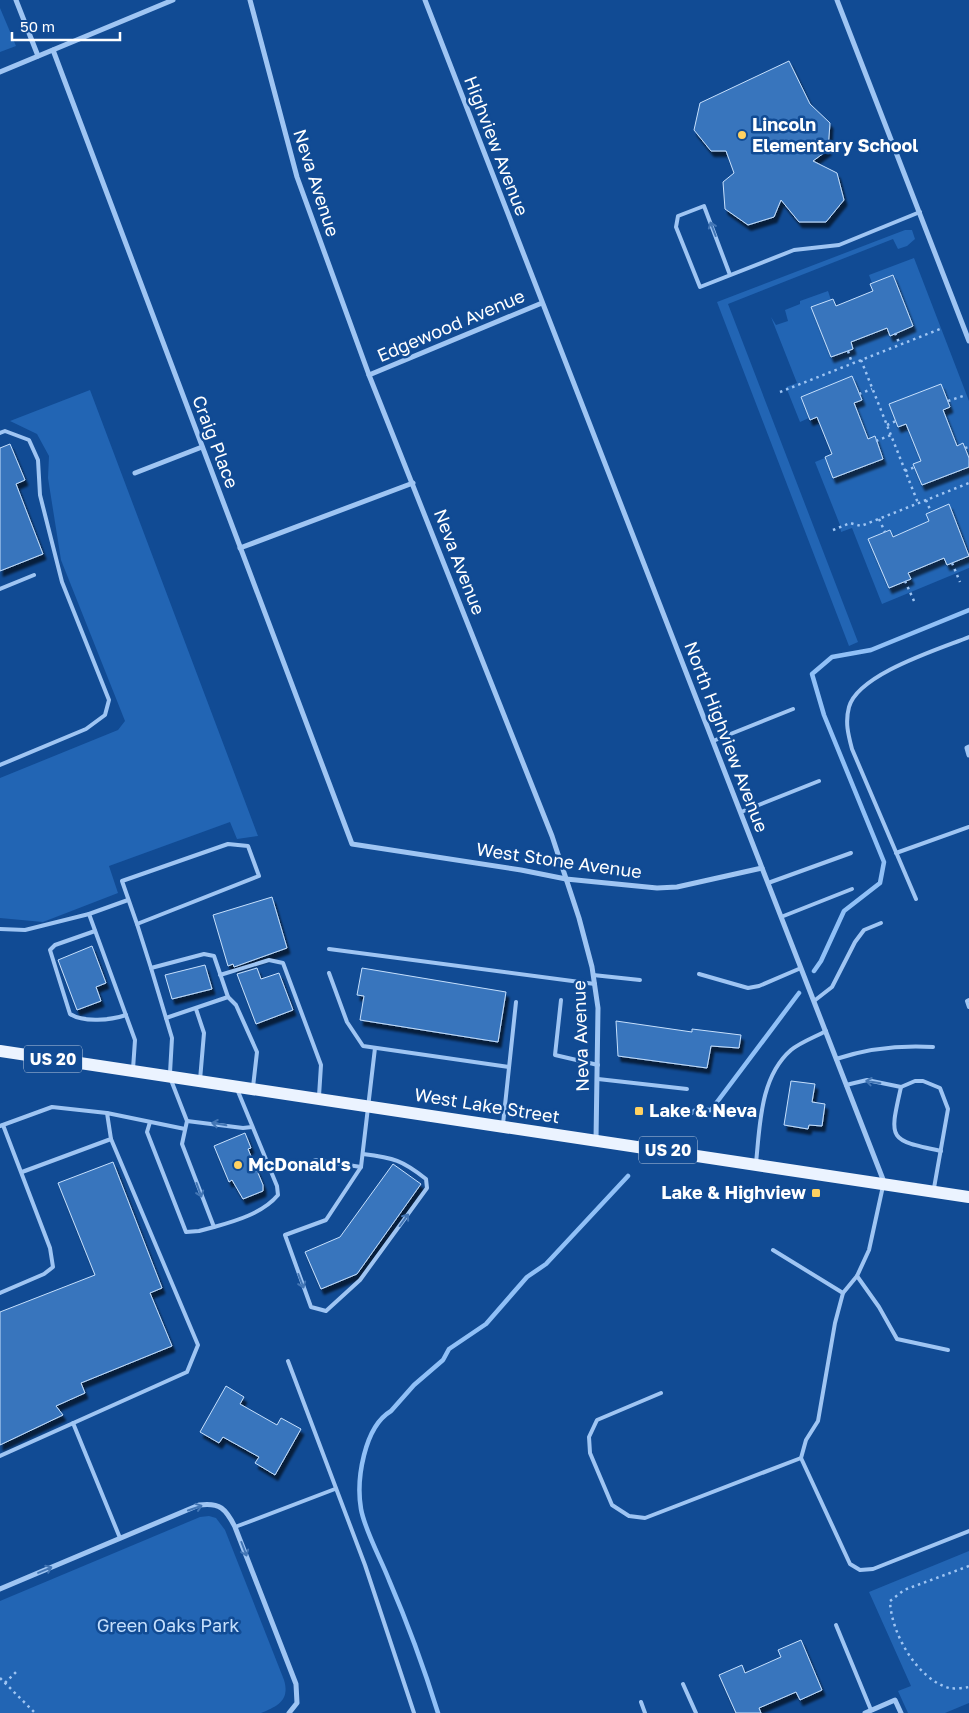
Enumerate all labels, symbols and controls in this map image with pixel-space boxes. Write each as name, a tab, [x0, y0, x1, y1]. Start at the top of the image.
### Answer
scale bar	[12, 10, 120, 42]
text: 50 m	[20, 17, 55, 35]
street label: Highview Avenue	[460, 73, 534, 219]
place label: Lincoln Elementary School	[752, 113, 918, 156]
street label: Neva Avenue	[289, 126, 345, 239]
marker: Lincoln Elementary School	[736, 129, 748, 141]
one-way arrow	[708, 222, 717, 238]
street label: Edgewood Avenue	[373, 284, 528, 366]
street label: Craig Place	[188, 392, 244, 491]
street label: Neva Avenue	[430, 506, 490, 618]
street label: North Highview Avenue	[680, 638, 774, 835]
street label: West Stone Avenue	[475, 837, 643, 883]
street label: Neva Avenue	[567, 980, 593, 1092]
road number: US 20	[24, 1046, 82, 1072]
one-way arrow	[866, 1077, 882, 1087]
street label: West Lake Street	[413, 1083, 561, 1127]
place label: Lake & Neva	[649, 1099, 757, 1121]
marker: Lake & Neva	[633, 1105, 645, 1117]
one-way arrow	[212, 1119, 228, 1129]
road number: US 20	[639, 1136, 697, 1164]
place label: McDonald's	[248, 1153, 351, 1175]
marker: McDonald's	[232, 1159, 244, 1171]
place label: Lake & Highview	[661, 1181, 806, 1203]
one-way arrow	[195, 1182, 204, 1197]
marker: Lake & Highview	[810, 1187, 822, 1199]
one-way arrow	[399, 1213, 409, 1227]
one-way arrow	[297, 1273, 306, 1288]
one-way arrow	[187, 1502, 203, 1512]
one-way arrow	[240, 1541, 249, 1557]
one-way arrow	[37, 1565, 52, 1575]
park label: Green Oaks Park	[97, 1614, 239, 1636]

